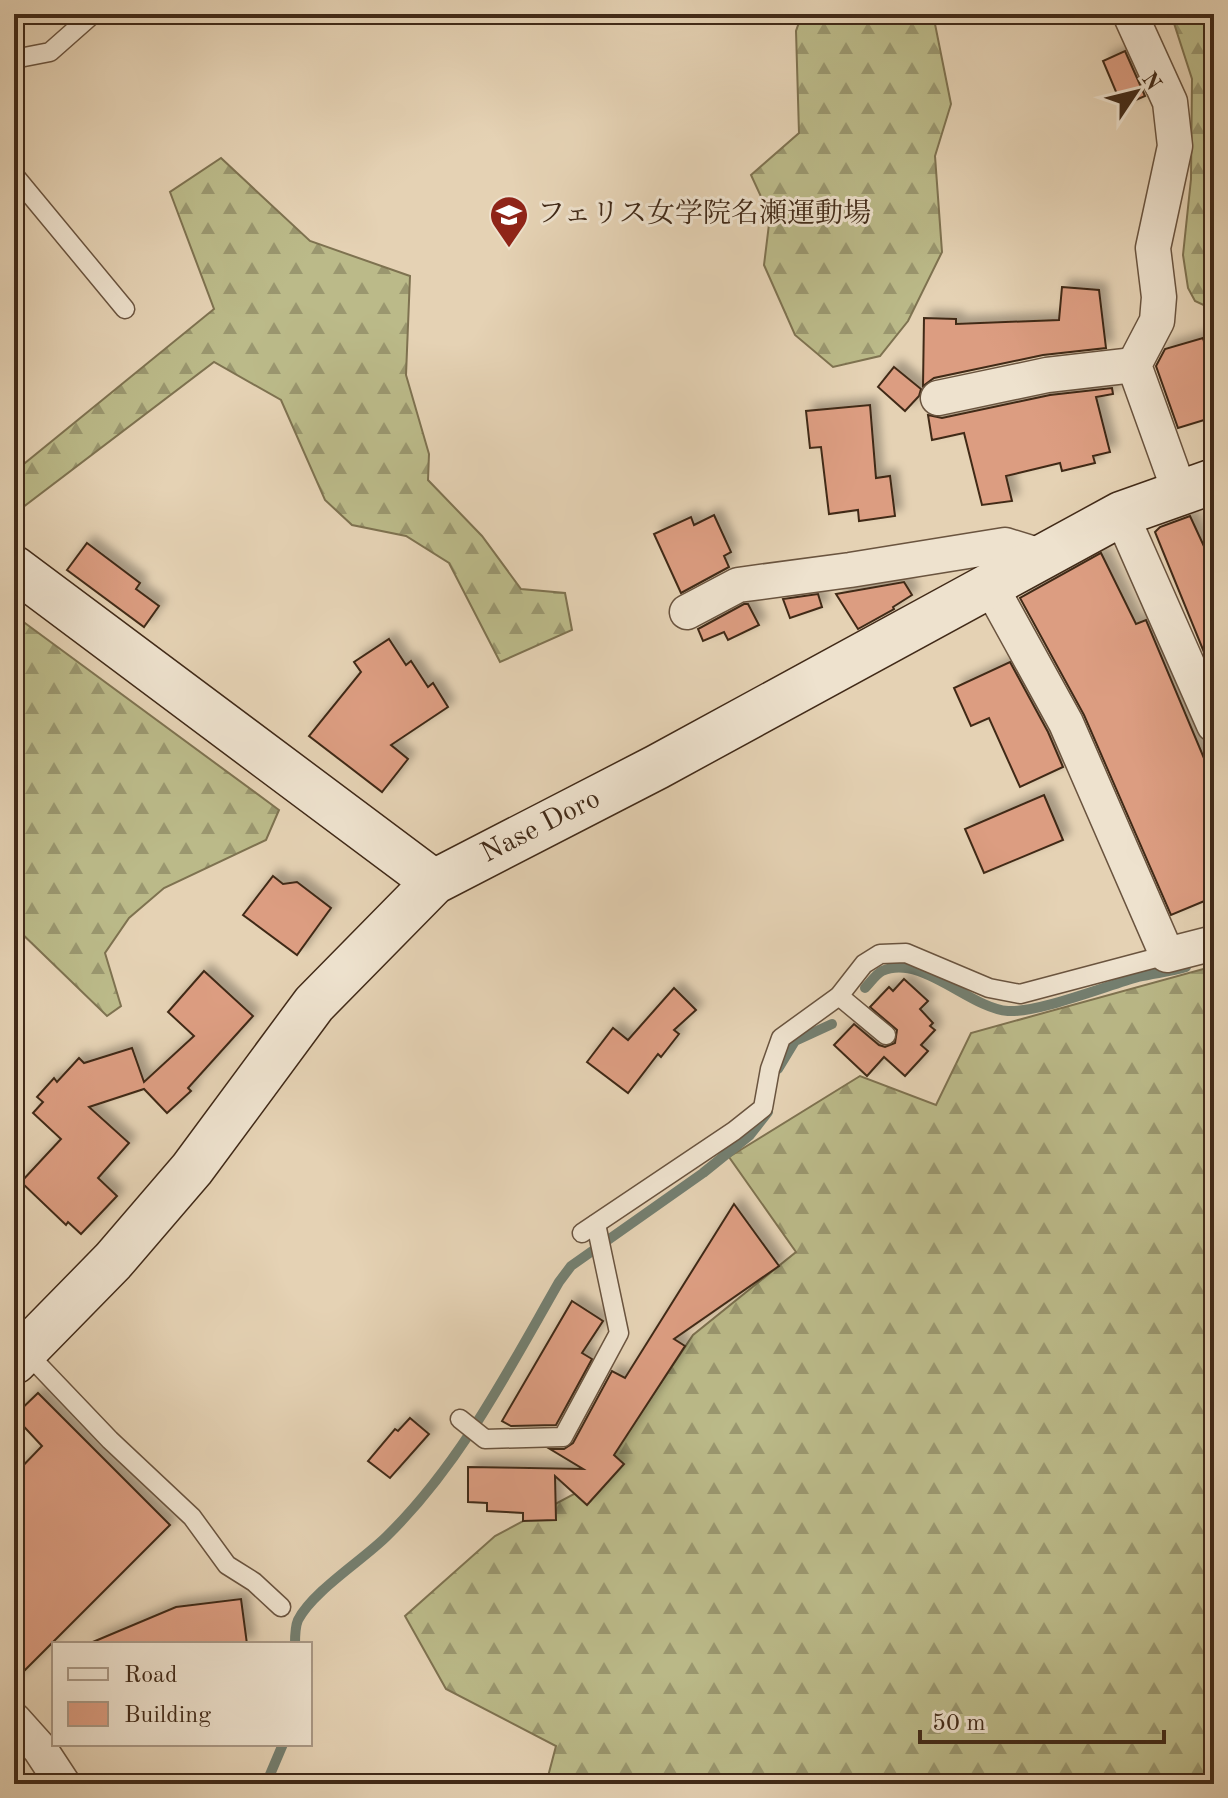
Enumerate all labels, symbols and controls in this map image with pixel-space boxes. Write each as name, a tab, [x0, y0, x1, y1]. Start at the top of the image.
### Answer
north arrow	[1096, 52, 1176, 132]
text: N	[1137, 68, 1165, 95]
school or university icon: フェリス女学院名瀬運動場	[488, 194, 530, 249]
place label: フェリス女学院名瀬運動場	[537, 198, 871, 229]
street label: Nase Doro	[477, 785, 605, 869]
legend	[52, 1642, 312, 1746]
text: Road	[124, 1664, 177, 1688]
scale bar	[920, 1694, 1164, 1744]
text: Building	[124, 1704, 211, 1728]
text: 50 m	[932, 1712, 986, 1736]

